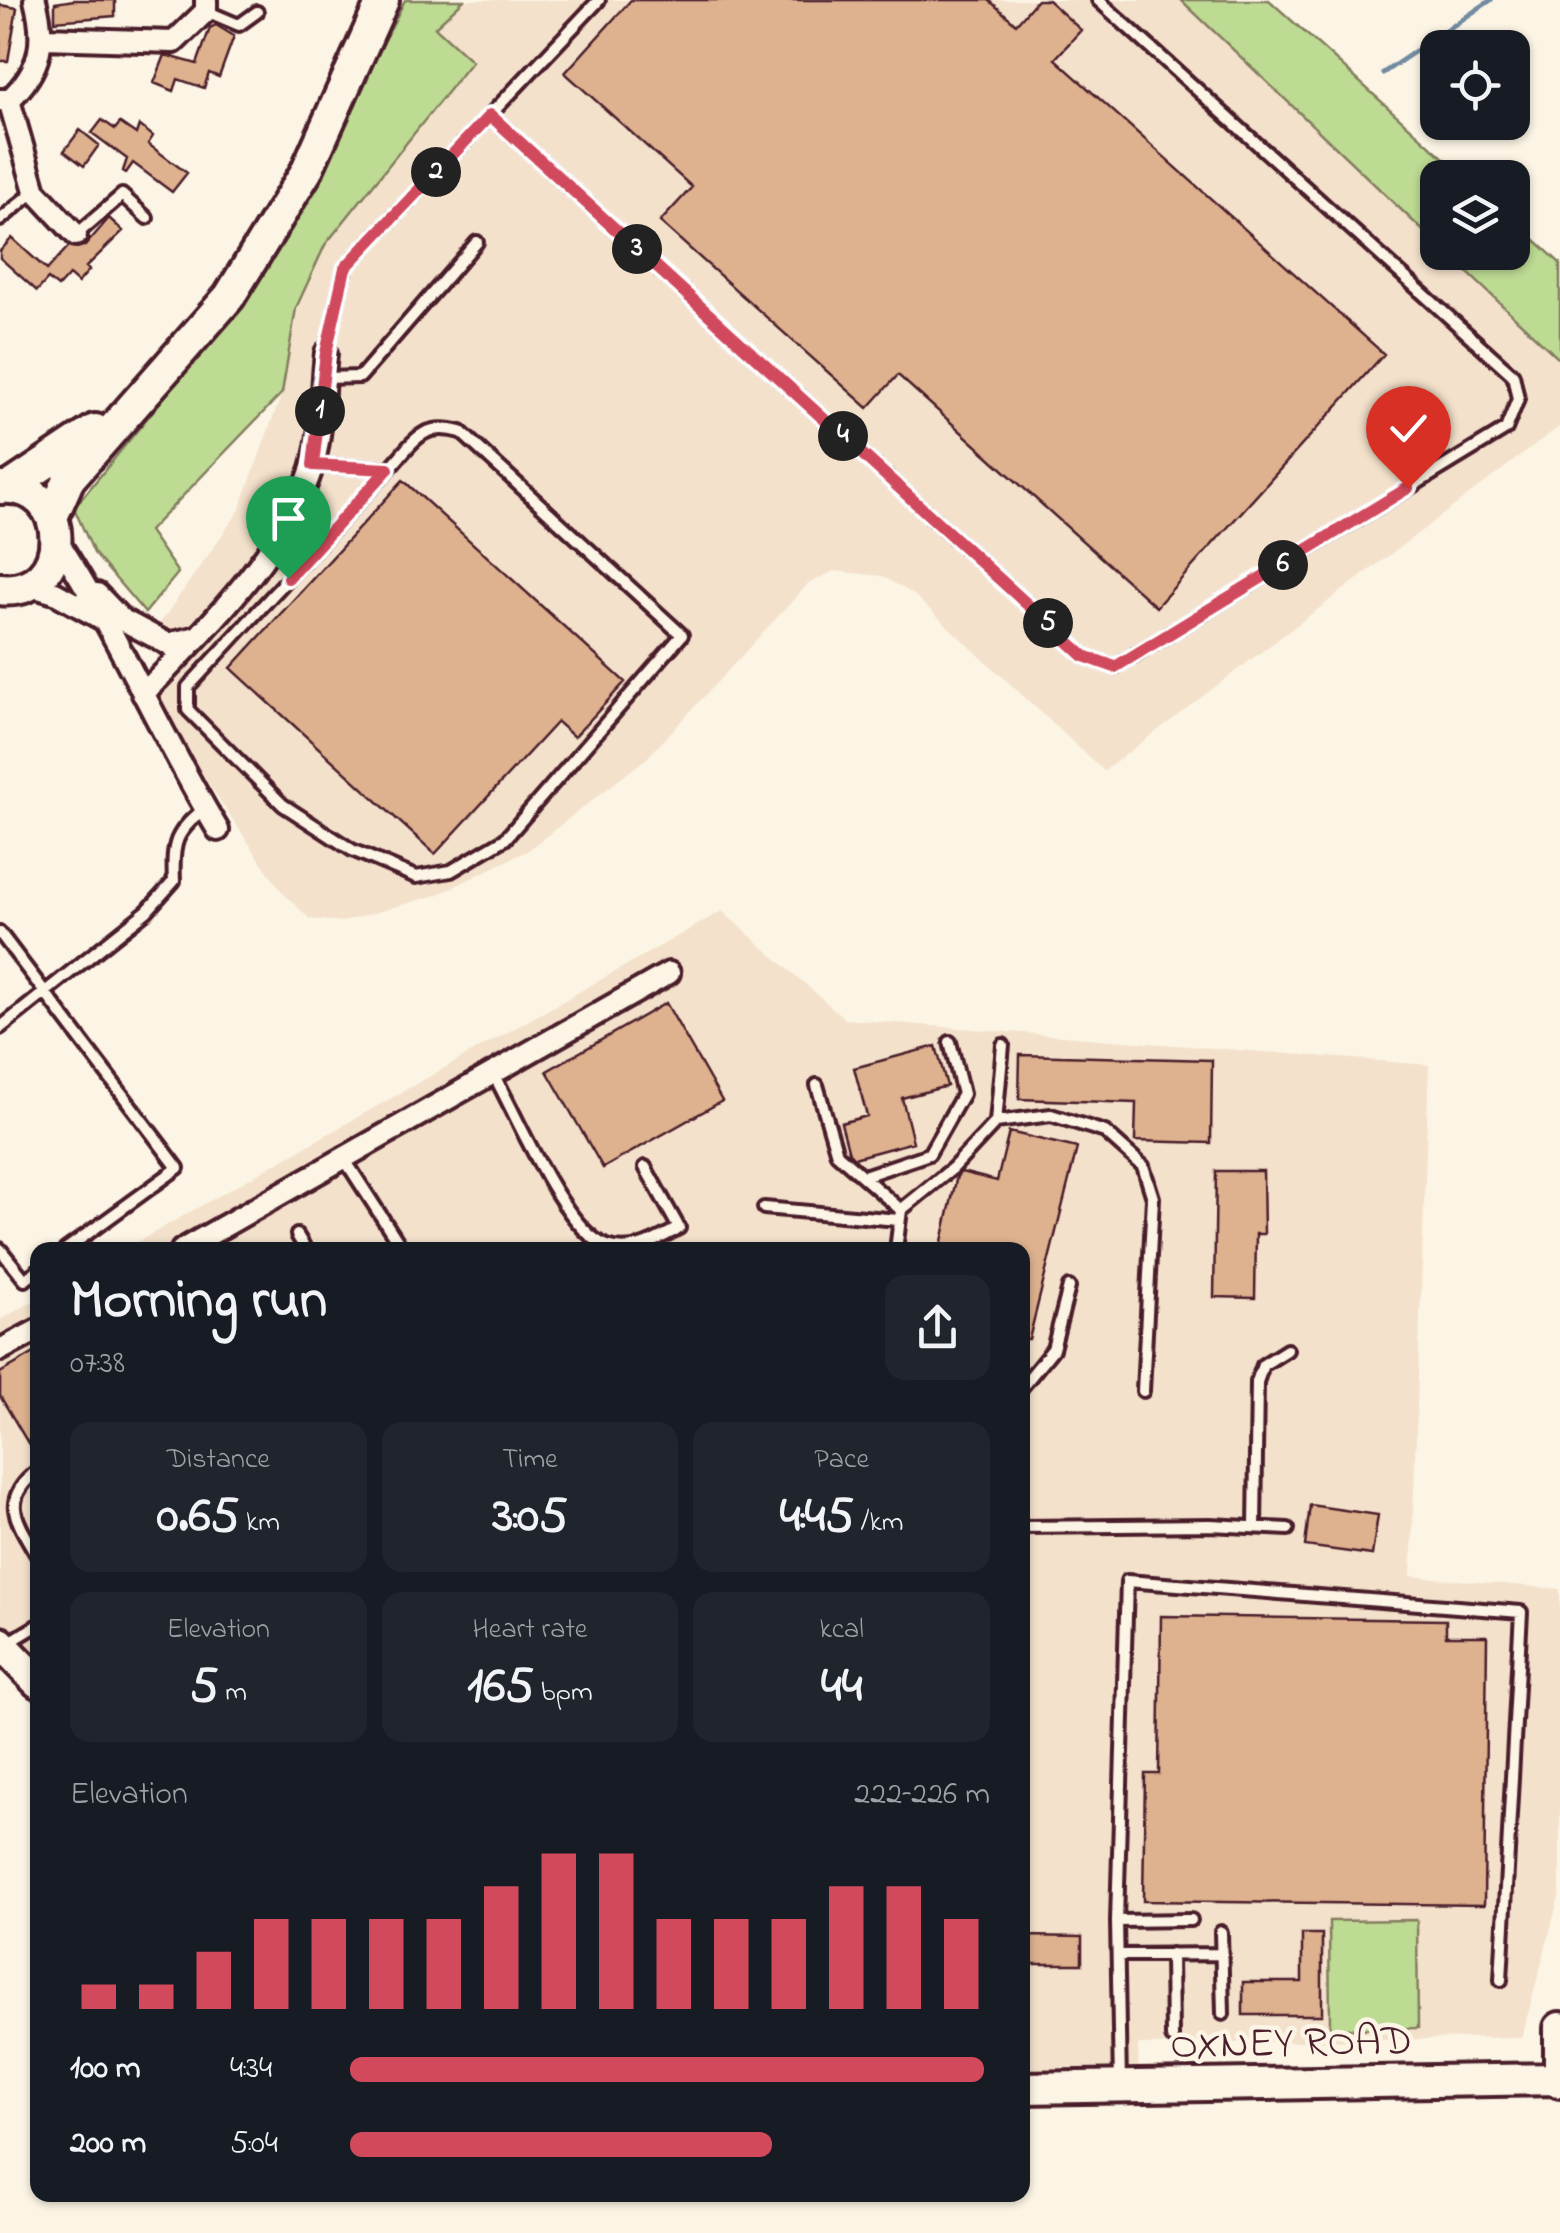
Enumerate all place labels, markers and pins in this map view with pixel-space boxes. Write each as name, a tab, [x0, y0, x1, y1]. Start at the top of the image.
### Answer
pin: 2	[411, 147, 461, 197]
pin: 3	[612, 224, 662, 274]
pin: 1	[295, 386, 345, 436]
pin	[1366, 386, 1451, 489]
pin: 4	[818, 411, 868, 461]
pin	[246, 476, 331, 579]
pin: 6	[1258, 540, 1308, 590]
pin: 5	[1023, 598, 1073, 648]

